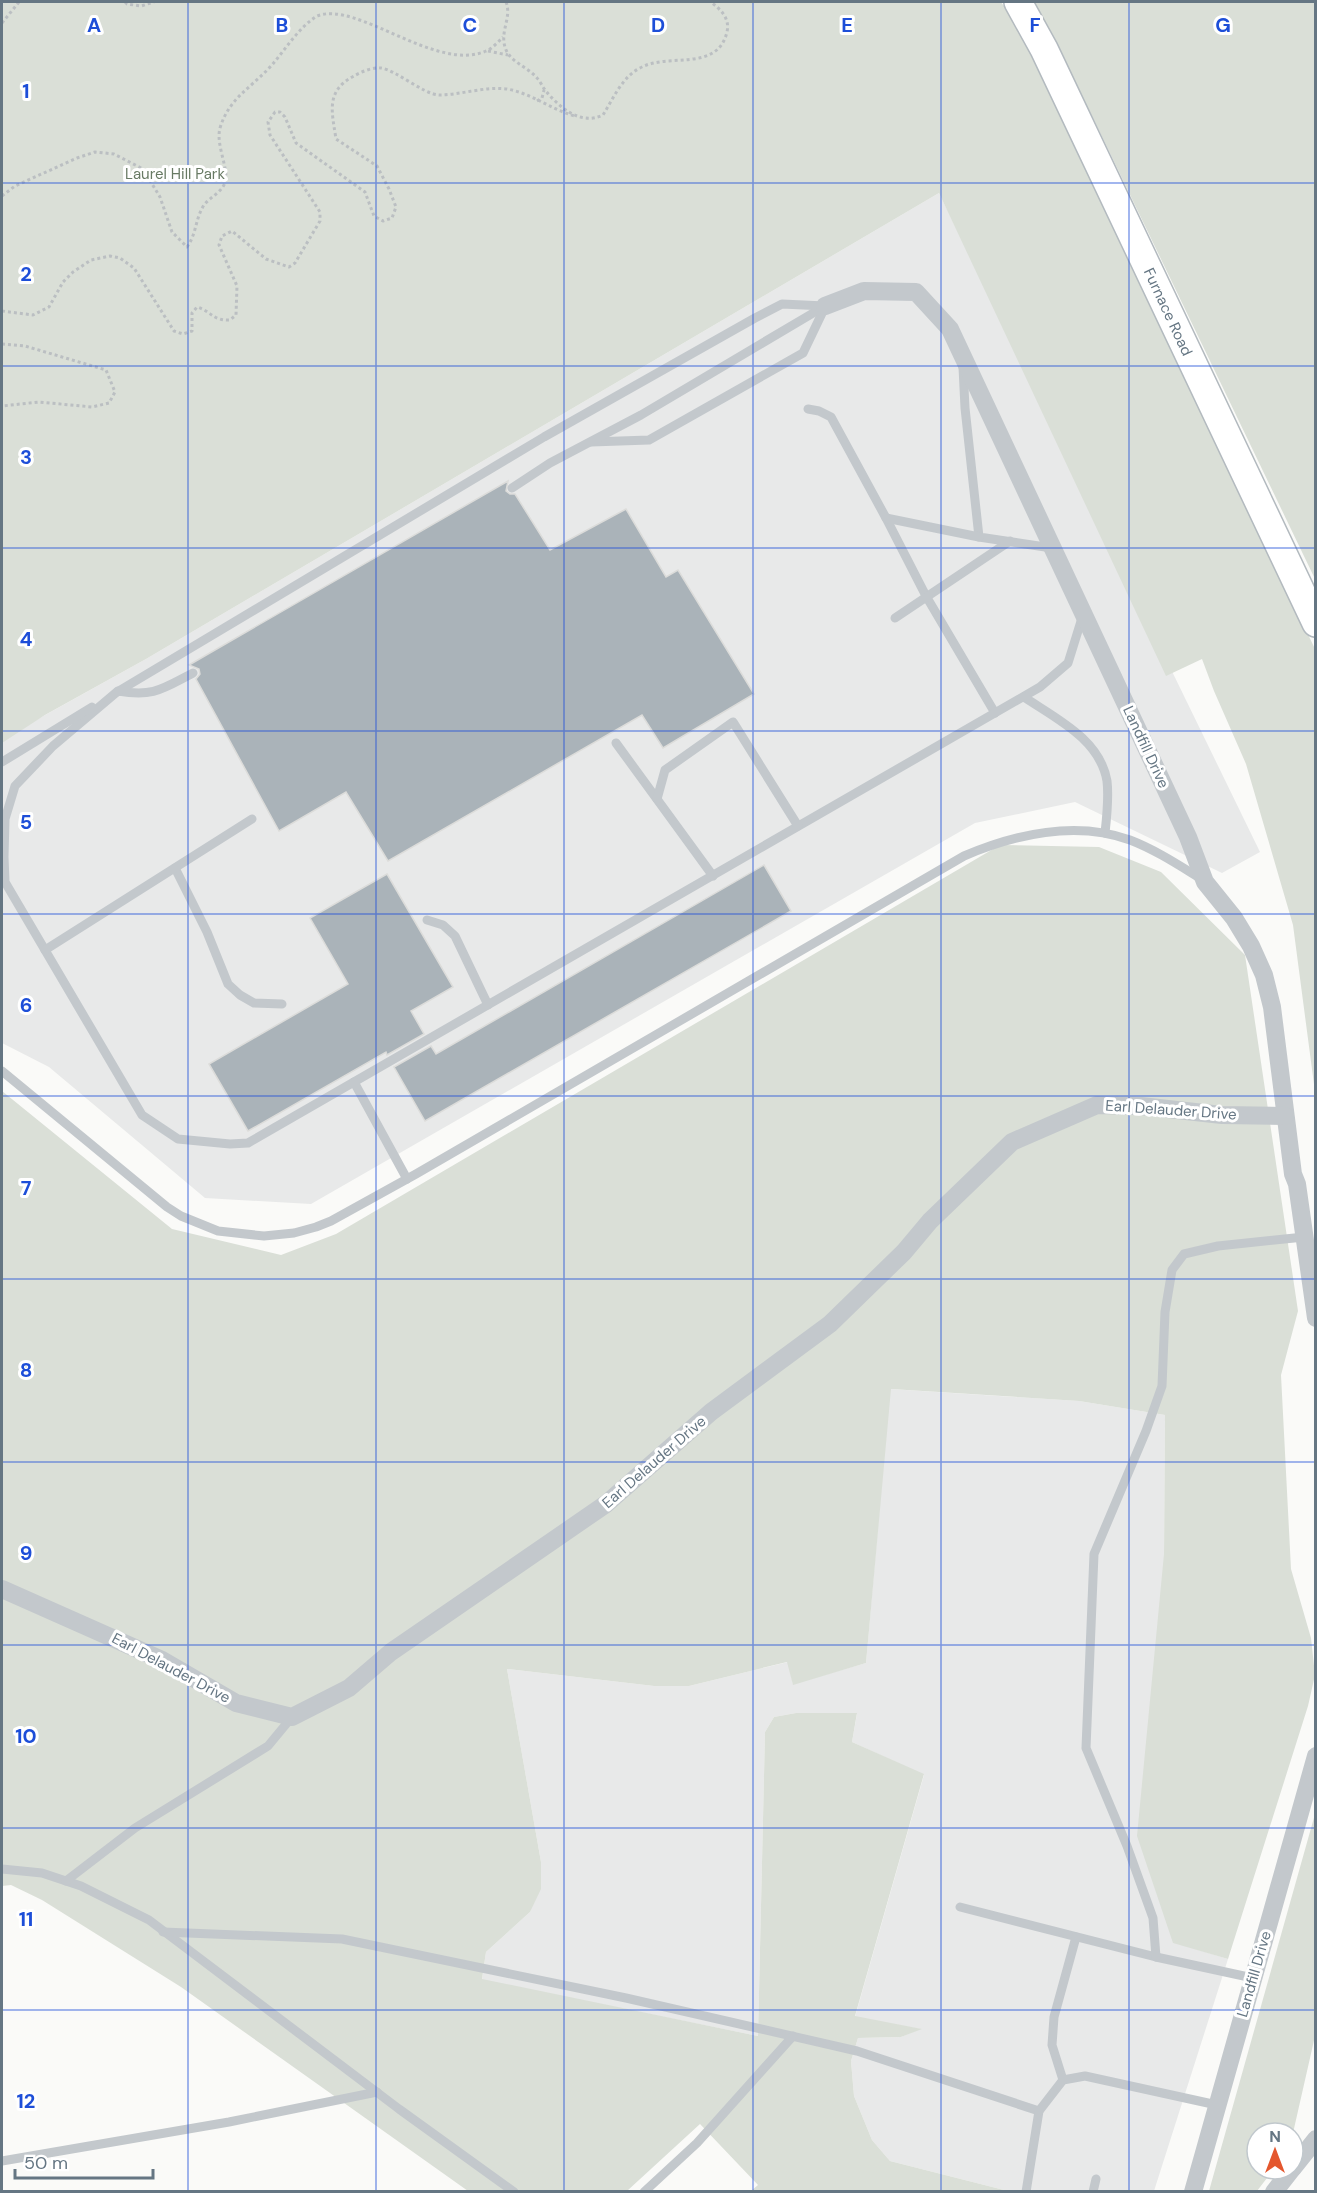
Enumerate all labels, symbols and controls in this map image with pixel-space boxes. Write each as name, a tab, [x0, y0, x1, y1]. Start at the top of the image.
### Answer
text: A	[87, 12, 101, 38]
text: B	[276, 12, 288, 38]
text: C	[463, 12, 477, 38]
text: D	[651, 12, 665, 38]
text: E	[841, 12, 853, 38]
text: F	[1029, 12, 1041, 38]
text: G	[1215, 12, 1231, 38]
text: 1	[22, 78, 30, 104]
park label: Laurel Hill Park	[125, 164, 225, 184]
text: 2	[20, 261, 32, 287]
street label: Furnace Road	[1139, 265, 1197, 359]
text: 3	[20, 444, 32, 470]
text: 4	[20, 626, 33, 652]
street label: Landfill Drive	[1118, 703, 1174, 791]
text: 5	[20, 809, 32, 835]
text: 6	[20, 992, 32, 1018]
street label: Earl Delauder Drive	[1105, 1095, 1237, 1125]
text: 7	[21, 1175, 32, 1201]
text: 8	[20, 1357, 32, 1383]
street label: Earl Delauder Drive	[598, 1411, 710, 1513]
text: 9	[20, 1540, 32, 1566]
street label: Earl Delauder Drive	[108, 1628, 234, 1708]
text: 10	[15, 1723, 37, 1749]
text: 11	[19, 1906, 33, 1932]
street label: Landfill Drive	[1232, 1929, 1276, 2019]
text: 12	[17, 2088, 35, 2114]
north arrow	[1245, 2121, 1305, 2181]
text: N	[1269, 2126, 1281, 2147]
scale bar	[15, 2142, 153, 2180]
text: 50 m	[24, 2151, 68, 2175]

